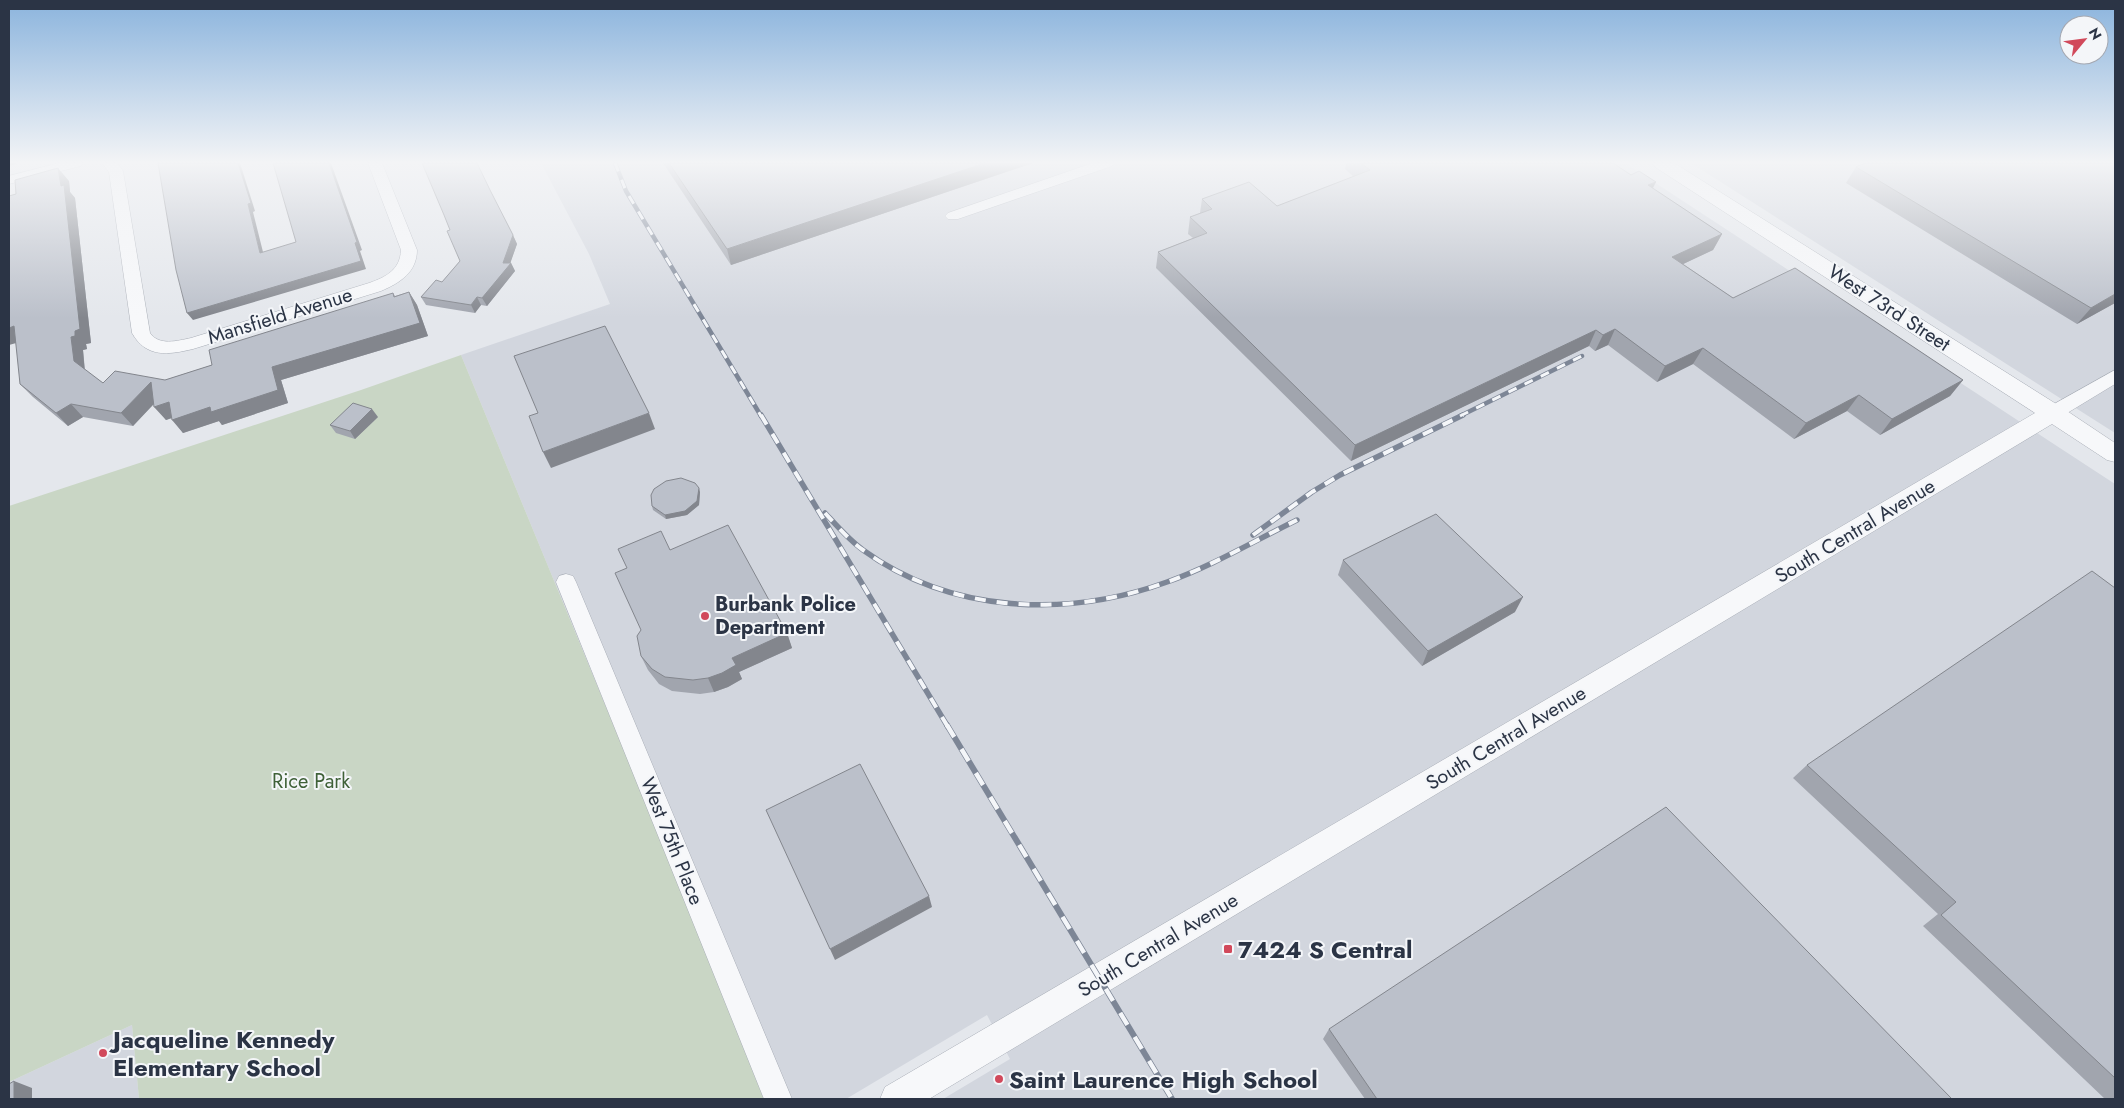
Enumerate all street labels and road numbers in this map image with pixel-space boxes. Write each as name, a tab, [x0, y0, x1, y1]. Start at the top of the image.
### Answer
street label: West 73rd Street	[1822, 258, 1956, 359]
street label: Mansfield Avenue	[204, 280, 356, 352]
street label: South Central Avenue	[1769, 472, 1941, 590]
street label: South Central Avenue	[1420, 679, 1592, 797]
street label: West 75th Place	[633, 773, 711, 909]
street label: South Central Avenue	[1072, 886, 1244, 1004]

